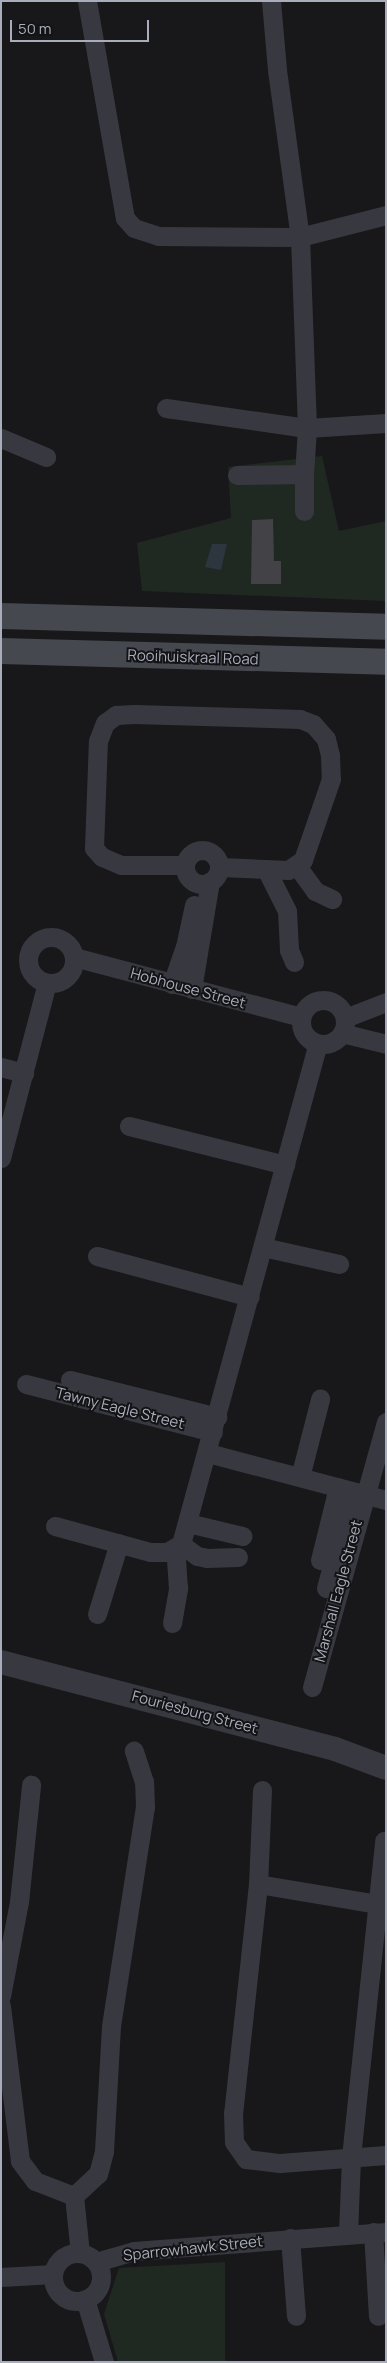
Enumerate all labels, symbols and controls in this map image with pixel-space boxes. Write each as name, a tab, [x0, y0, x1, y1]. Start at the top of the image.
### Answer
scale bar	[12, 10, 151, 42]
text: 50 m	[18, 18, 52, 39]
street label: Rooihuiskraal Road	[127, 646, 259, 668]
street label: Hobhouse Street	[128, 964, 248, 1012]
street label: Tawny Eagle Street	[54, 1383, 186, 1433]
street label: Marshall Eagle Street	[310, 1518, 366, 1664]
street label: Fouriesburg Street	[130, 1687, 260, 1737]
street label: Sparrowhawk Street	[122, 2232, 264, 2264]

